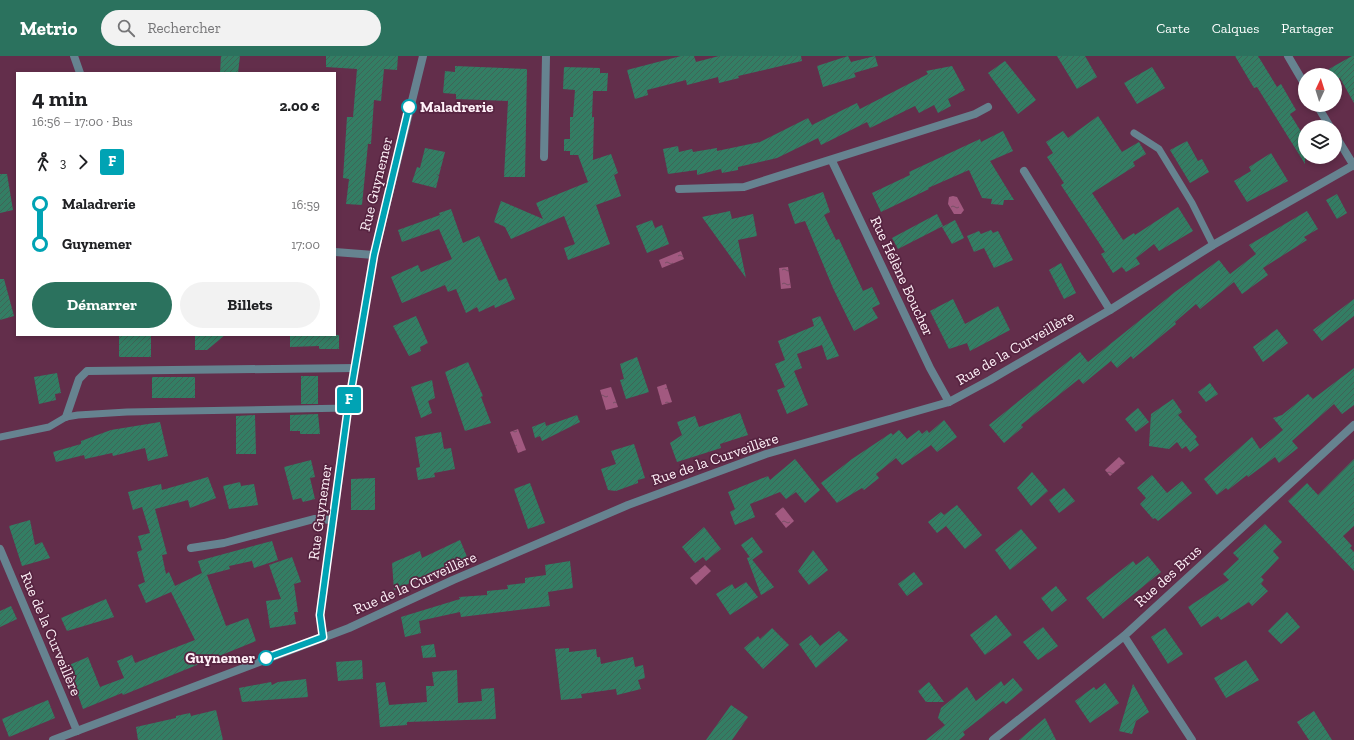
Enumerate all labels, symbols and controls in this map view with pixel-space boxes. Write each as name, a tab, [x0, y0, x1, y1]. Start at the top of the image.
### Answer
search box	[101, 10, 381, 46]
text: Metrio	[20, 17, 77, 40]
icon: search	[115, 17, 137, 39]
text: Rechercher	[147, 19, 221, 37]
text: Carte	[1156, 20, 1190, 37]
text: Calques	[1212, 20, 1259, 37]
text: Partager	[1281, 20, 1334, 37]
north arrow	[1298, 68, 1342, 112]
map controls	[1298, 68, 1342, 164]
text: 4 min	[32, 85, 88, 112]
text: 2.00 €	[280, 97, 320, 115]
place label: Maladrerie	[420, 98, 494, 116]
marker: Maladrerie	[401, 99, 417, 115]
text: 16:56 – 17:00 · Bus	[32, 114, 133, 129]
button: layers	[1298, 120, 1342, 164]
street label: Rue Guynemer	[356, 135, 396, 233]
icon: walk	[32, 151, 54, 173]
icon: forward	[72, 151, 94, 173]
text: F	[108, 153, 116, 170]
text: 3	[60, 155, 66, 170]
text: Maladrerie	[62, 195, 136, 213]
text: 16:59	[292, 197, 320, 212]
street label: Rue Hélène Boucher	[866, 213, 938, 339]
text: Guynemer	[62, 235, 132, 253]
text: 17:00	[291, 237, 320, 252]
button: Démarrer	[32, 282, 172, 328]
button: Billets	[180, 282, 320, 328]
street label: Rue de la Curveillère	[953, 307, 1077, 389]
line badge: F	[336, 387, 362, 413]
text: F	[345, 391, 353, 408]
street label: Rue de la Curveillère	[649, 429, 781, 489]
street label: Rue Guynemer	[304, 463, 336, 561]
street label: Rue des Brus	[1131, 541, 1205, 611]
street label: Rue de la Curveillère	[351, 548, 479, 618]
street label: Rue de la Curveillère	[17, 569, 85, 699]
place label: Guynemer	[185, 649, 255, 667]
marker: Guynemer	[258, 650, 274, 666]

